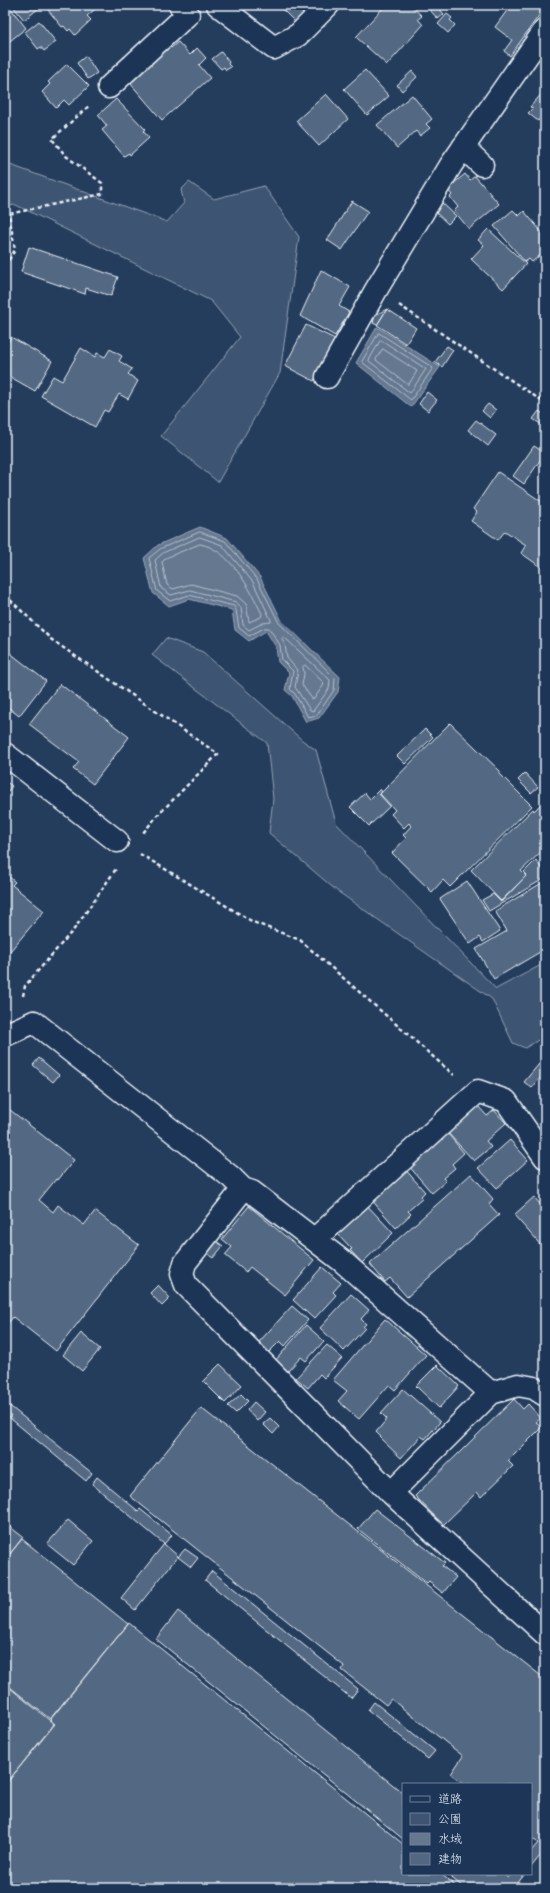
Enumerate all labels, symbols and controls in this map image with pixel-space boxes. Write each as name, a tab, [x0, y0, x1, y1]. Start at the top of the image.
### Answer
legend	[402, 1783, 532, 1875]
text: 道路	[438, 1792, 462, 1807]
text: 公園	[438, 1812, 462, 1827]
text: 水域	[438, 1832, 462, 1847]
text: 建物	[438, 1852, 462, 1867]

